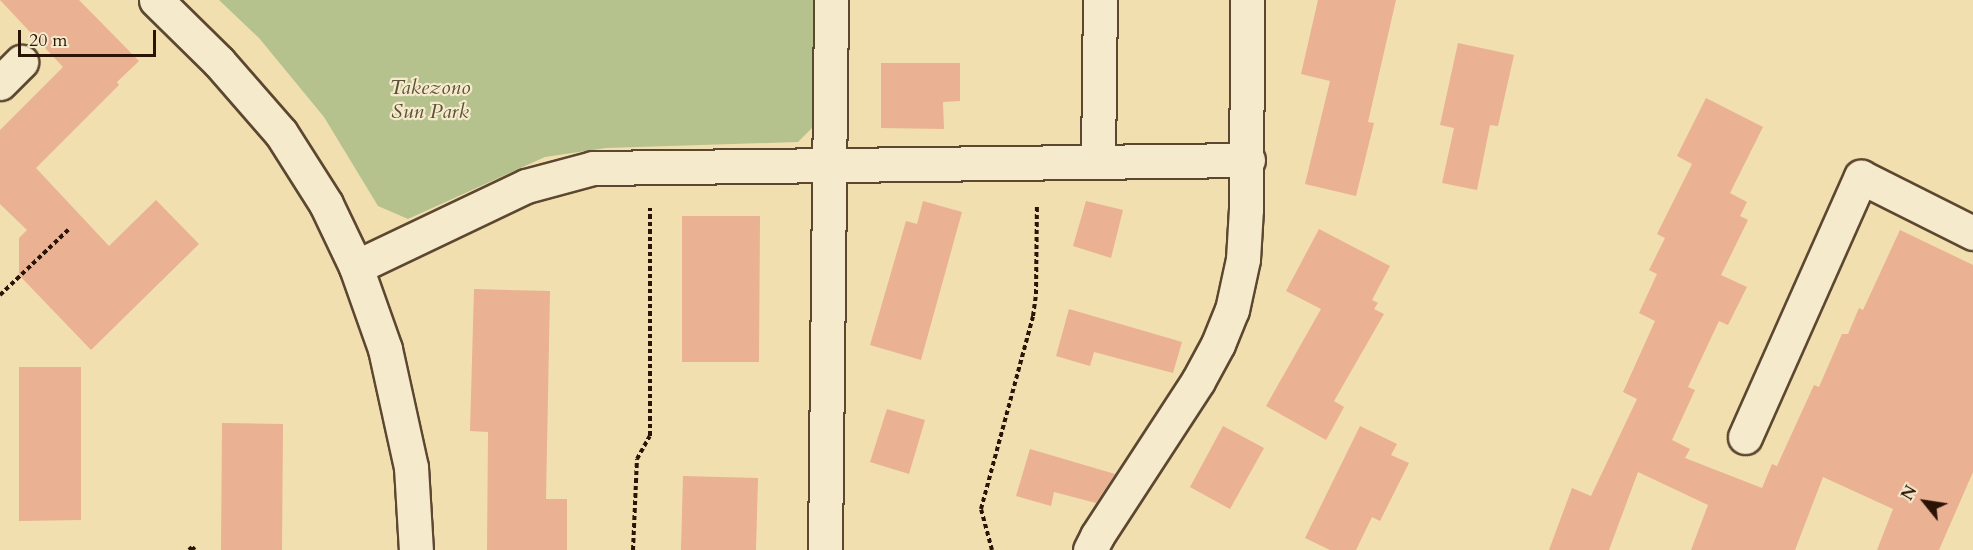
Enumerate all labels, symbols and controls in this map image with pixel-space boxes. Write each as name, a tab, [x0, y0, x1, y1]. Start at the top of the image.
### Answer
scale bar	[21, 18, 159, 56]
text: 20 m	[29, 28, 68, 53]
park label: Takezono Sun Park	[389, 75, 471, 125]
north arrow	[1895, 472, 1955, 532]
text: N	[1896, 481, 1922, 505]

